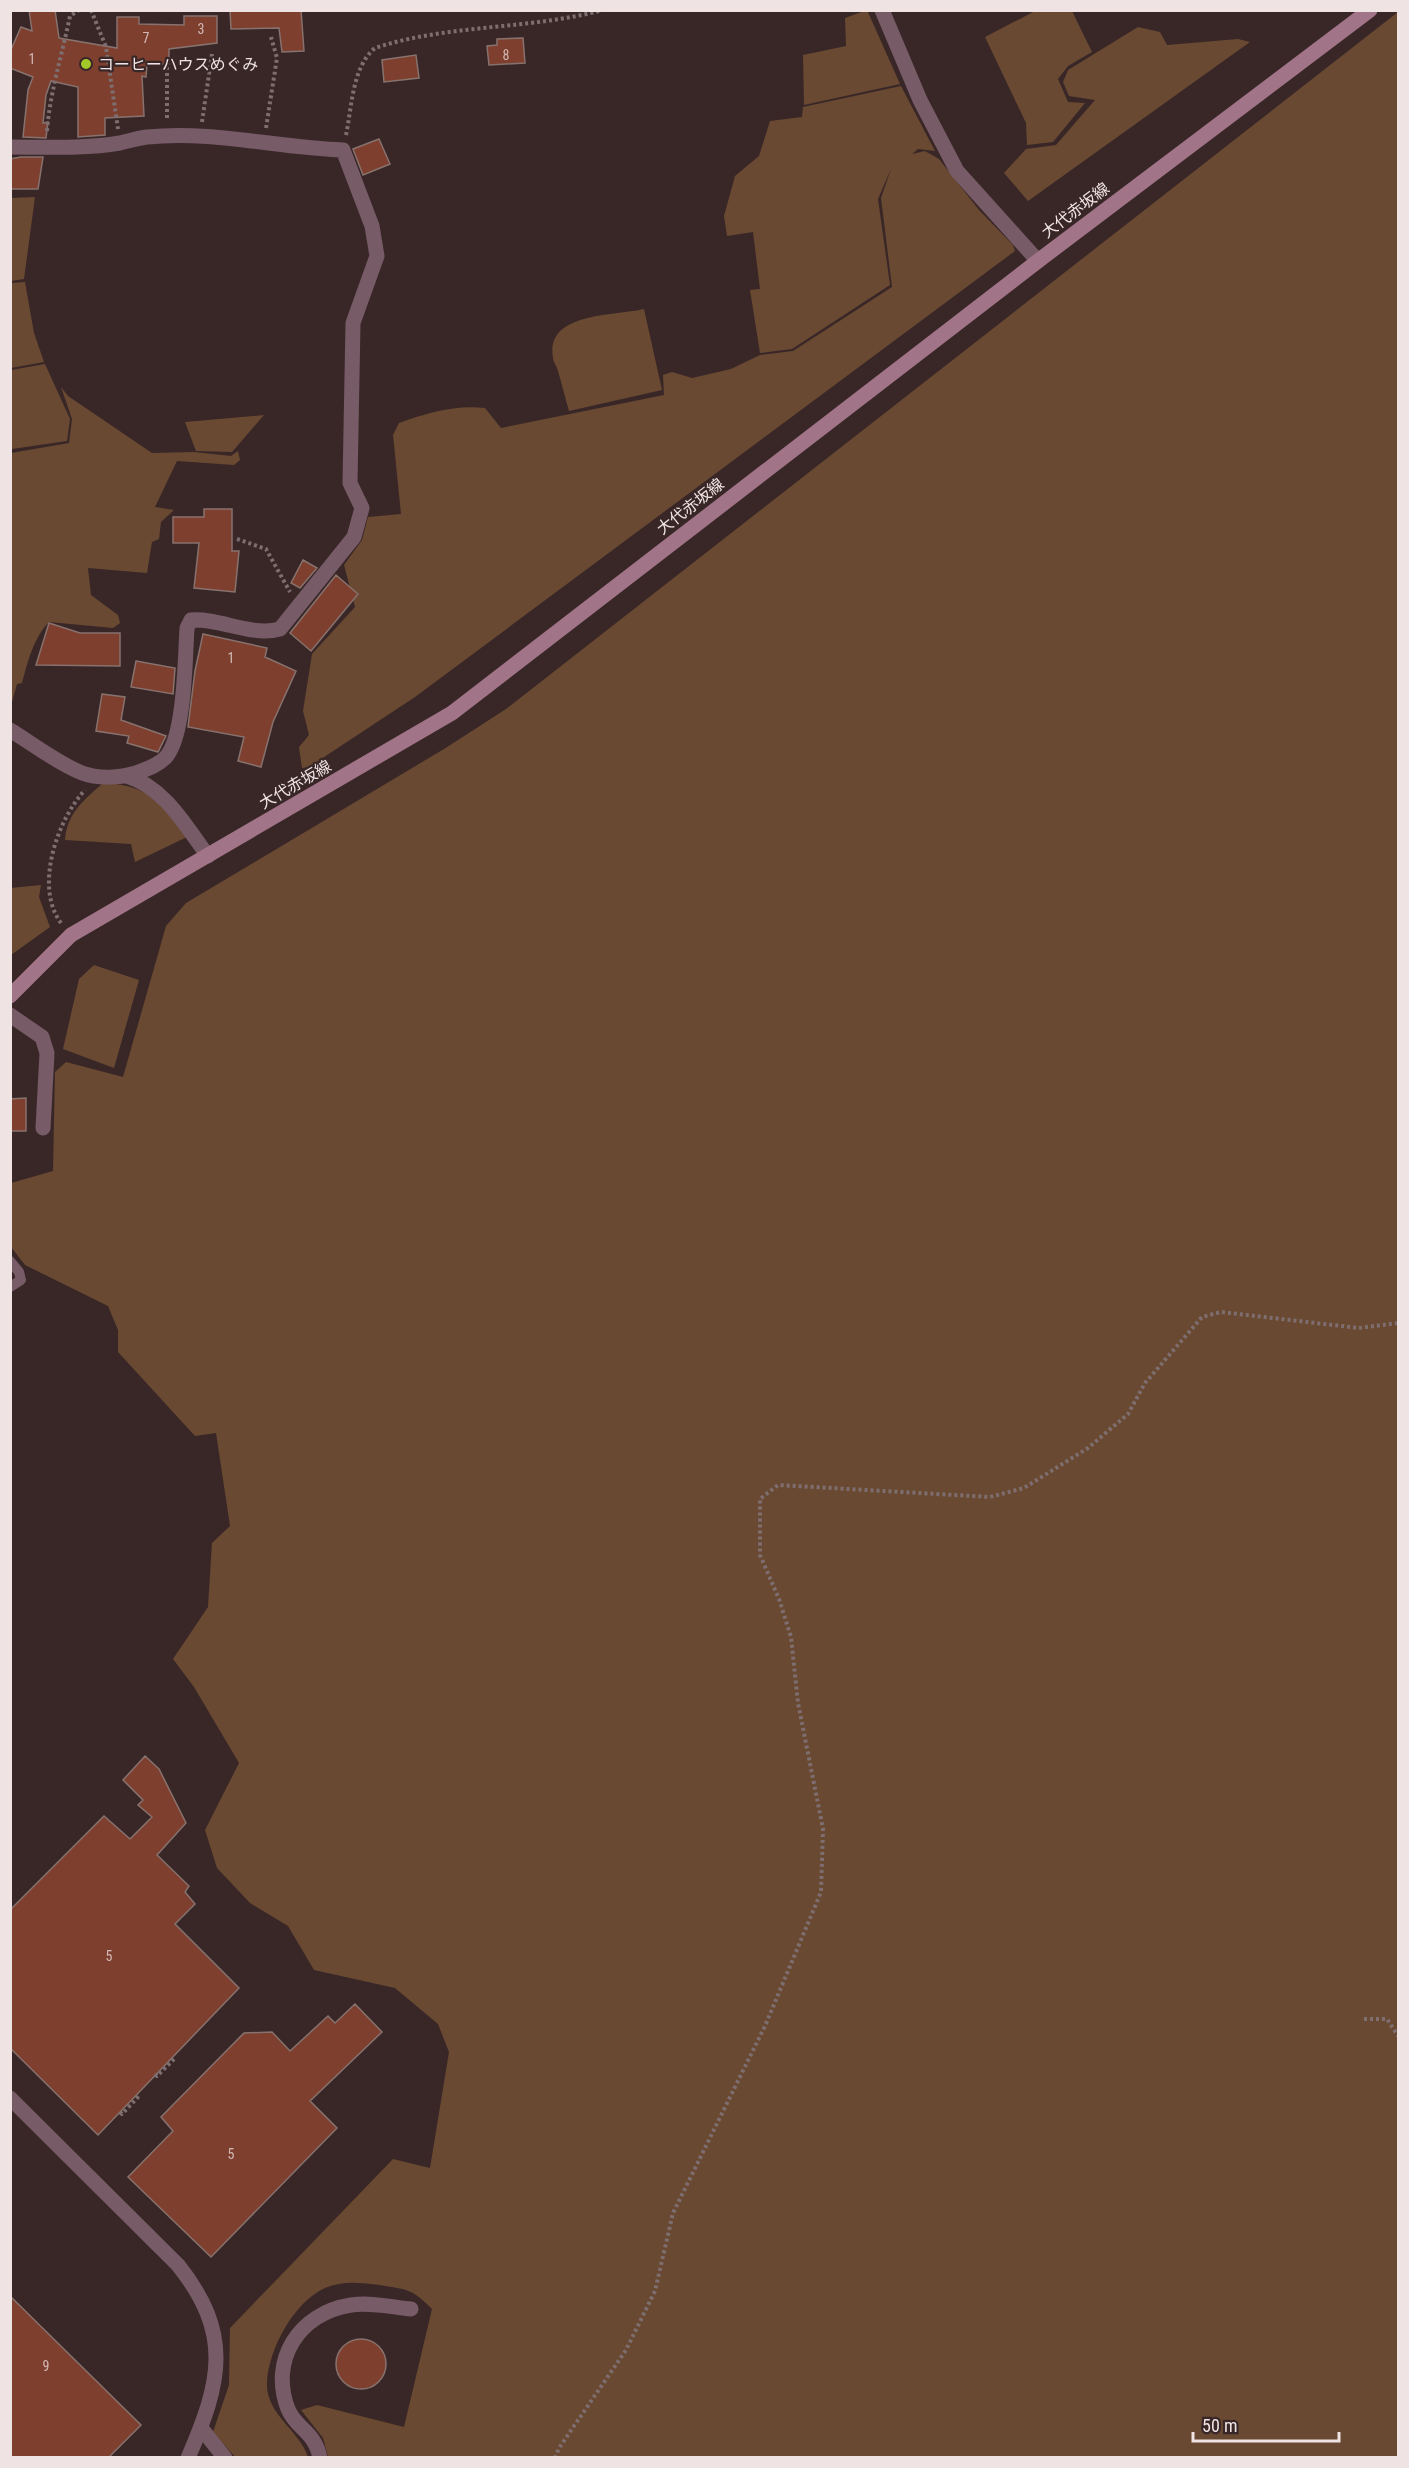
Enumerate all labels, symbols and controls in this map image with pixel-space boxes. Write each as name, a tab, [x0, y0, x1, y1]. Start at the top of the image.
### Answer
house number: 3	[198, 21, 204, 37]
house number: 7	[143, 30, 150, 46]
house number: 8	[503, 47, 510, 63]
house number: 1	[29, 51, 35, 67]
place label: コーヒーハウスめぐみ	[98, 55, 258, 74]
marker: コーヒーハウスめぐみ	[79, 57, 93, 71]
street label: 大代赤坂線	[1038, 179, 1113, 242]
street label: 大代赤坂線	[653, 474, 728, 539]
house number: 1	[228, 650, 234, 666]
street label: 大代赤坂線	[256, 756, 335, 813]
house number: 5	[106, 1948, 113, 1964]
house number: 5	[228, 2146, 235, 2162]
house number: 9	[43, 2358, 49, 2374]
scale bar	[1193, 2405, 1338, 2443]
text: 50 m	[1202, 2415, 1237, 2436]

